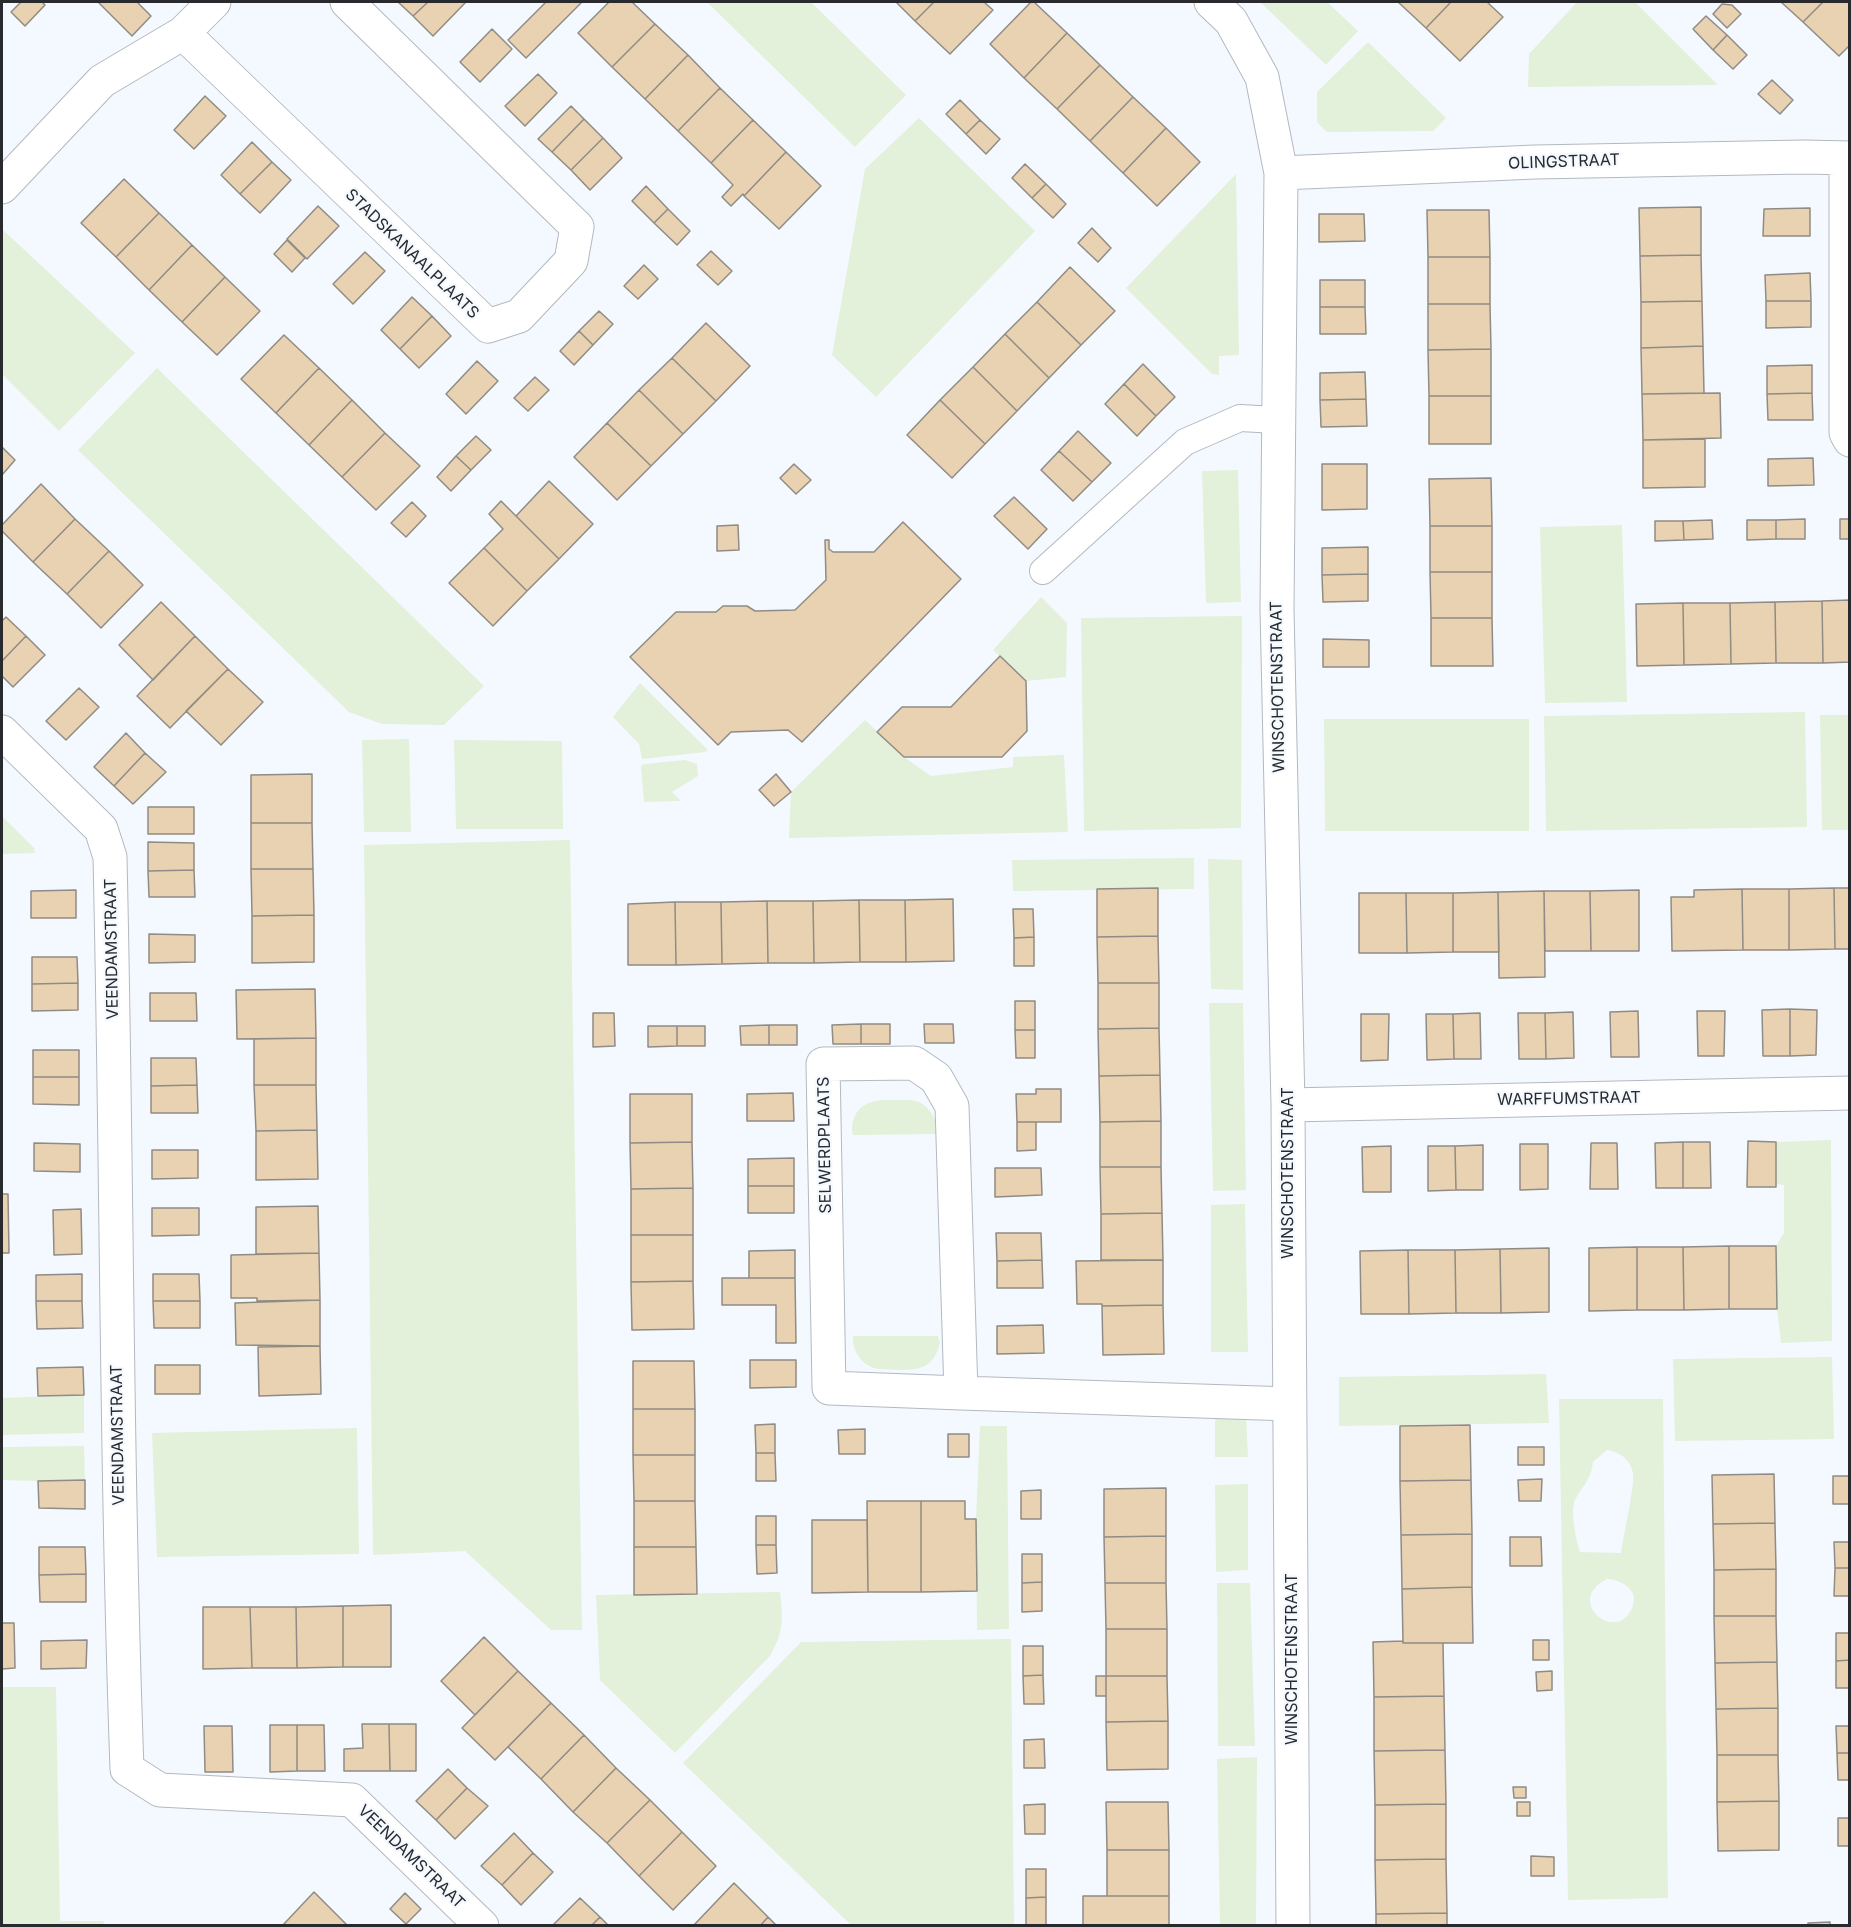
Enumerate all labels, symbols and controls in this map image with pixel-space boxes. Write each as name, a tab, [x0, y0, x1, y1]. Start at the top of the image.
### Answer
street label: OLINGSTRAAT	[1508, 150, 1620, 174]
street label: STADSKANAALPLAATS	[341, 185, 483, 323]
street label: WINSCHOTENSTRAAT	[1267, 601, 1289, 773]
street label: VEENDAMSTRAAT	[101, 878, 123, 1020]
street label: SELWERDPLAATS	[814, 1076, 836, 1214]
street label: WINSCHOTENSTRAAT	[1278, 1087, 1298, 1259]
street label: WARFFUMSTRAAT	[1497, 1088, 1641, 1110]
street label: VEENDAMSTRAAT	[107, 1364, 129, 1506]
street label: WINSCHOTENSTRAAT	[1282, 1573, 1302, 1745]
street label: VEENDAMSTRAAT	[354, 1801, 468, 1913]

